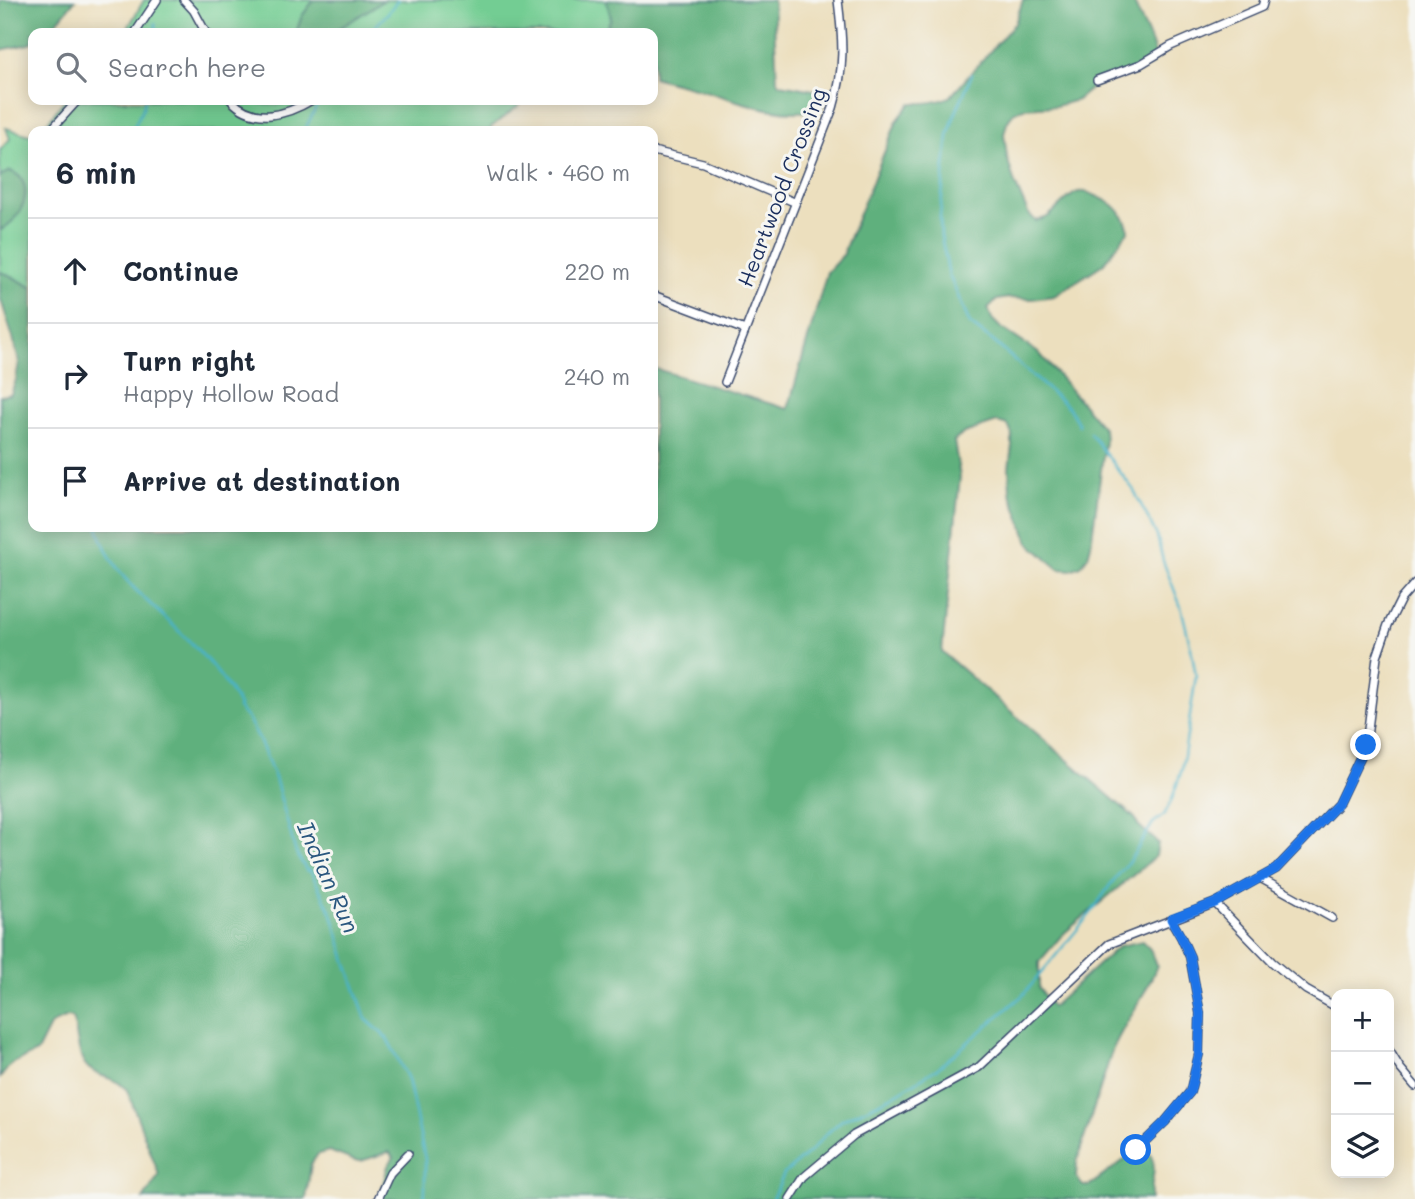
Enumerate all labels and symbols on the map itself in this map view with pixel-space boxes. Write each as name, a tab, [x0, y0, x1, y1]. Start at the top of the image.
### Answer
street label: Heartwood Crossing	[731, 84, 831, 290]
route end	[1350, 729, 1381, 760]
water label: Indian Run	[291, 817, 367, 937]
route start	[1120, 1134, 1151, 1165]

